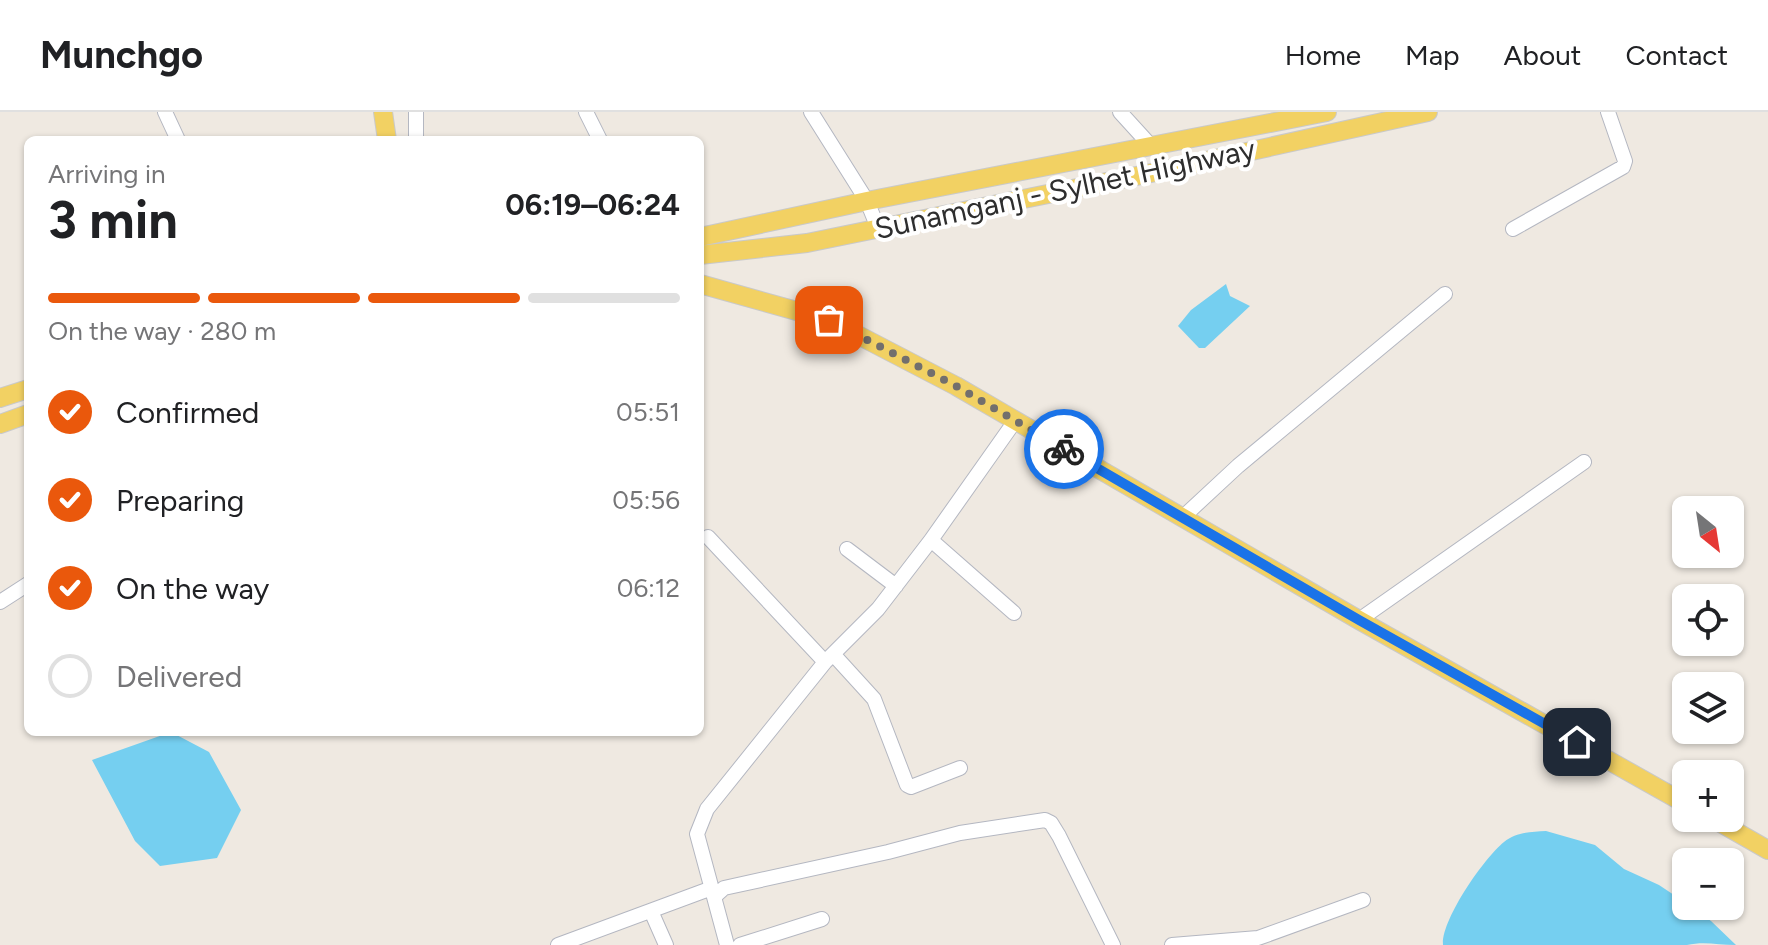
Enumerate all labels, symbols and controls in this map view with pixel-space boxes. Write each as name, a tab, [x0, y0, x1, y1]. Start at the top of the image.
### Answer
text: Munchgo	[40, 32, 203, 78]
text: Home	[1285, 38, 1361, 72]
text: Map	[1405, 38, 1460, 72]
text: About	[1504, 38, 1581, 72]
text: Contact	[1625, 38, 1728, 72]
street label: Sunamganj - Sylhet Highway	[871, 130, 1259, 247]
text: Arriving in	[48, 158, 166, 190]
text: 06:19–06:24	[505, 186, 680, 223]
text: 3 min	[48, 189, 178, 251]
pin	[795, 286, 863, 354]
icon: bag	[807, 298, 851, 342]
text: On the way · 280 m	[48, 315, 276, 347]
icon: check	[48, 390, 92, 434]
text: Confirmed	[116, 394, 259, 431]
text: 05:51	[616, 396, 680, 428]
courier	[1024, 409, 1104, 489]
icon: bike	[1042, 427, 1086, 471]
icon: check	[48, 478, 92, 522]
text: Preparing	[116, 482, 244, 519]
text: 05:56	[612, 484, 680, 516]
north arrow	[1672, 496, 1744, 568]
map controls	[1672, 496, 1744, 920]
icon: check	[48, 566, 92, 610]
text: On the way	[116, 570, 269, 607]
text: 06:12	[617, 572, 680, 604]
button: locate	[1672, 584, 1744, 656]
text: Delivered	[116, 658, 242, 695]
button: layers	[1672, 672, 1744, 744]
pin	[1543, 708, 1611, 776]
icon: home	[1555, 720, 1599, 764]
button: +	[1672, 760, 1744, 832]
button: −	[1672, 848, 1744, 920]

